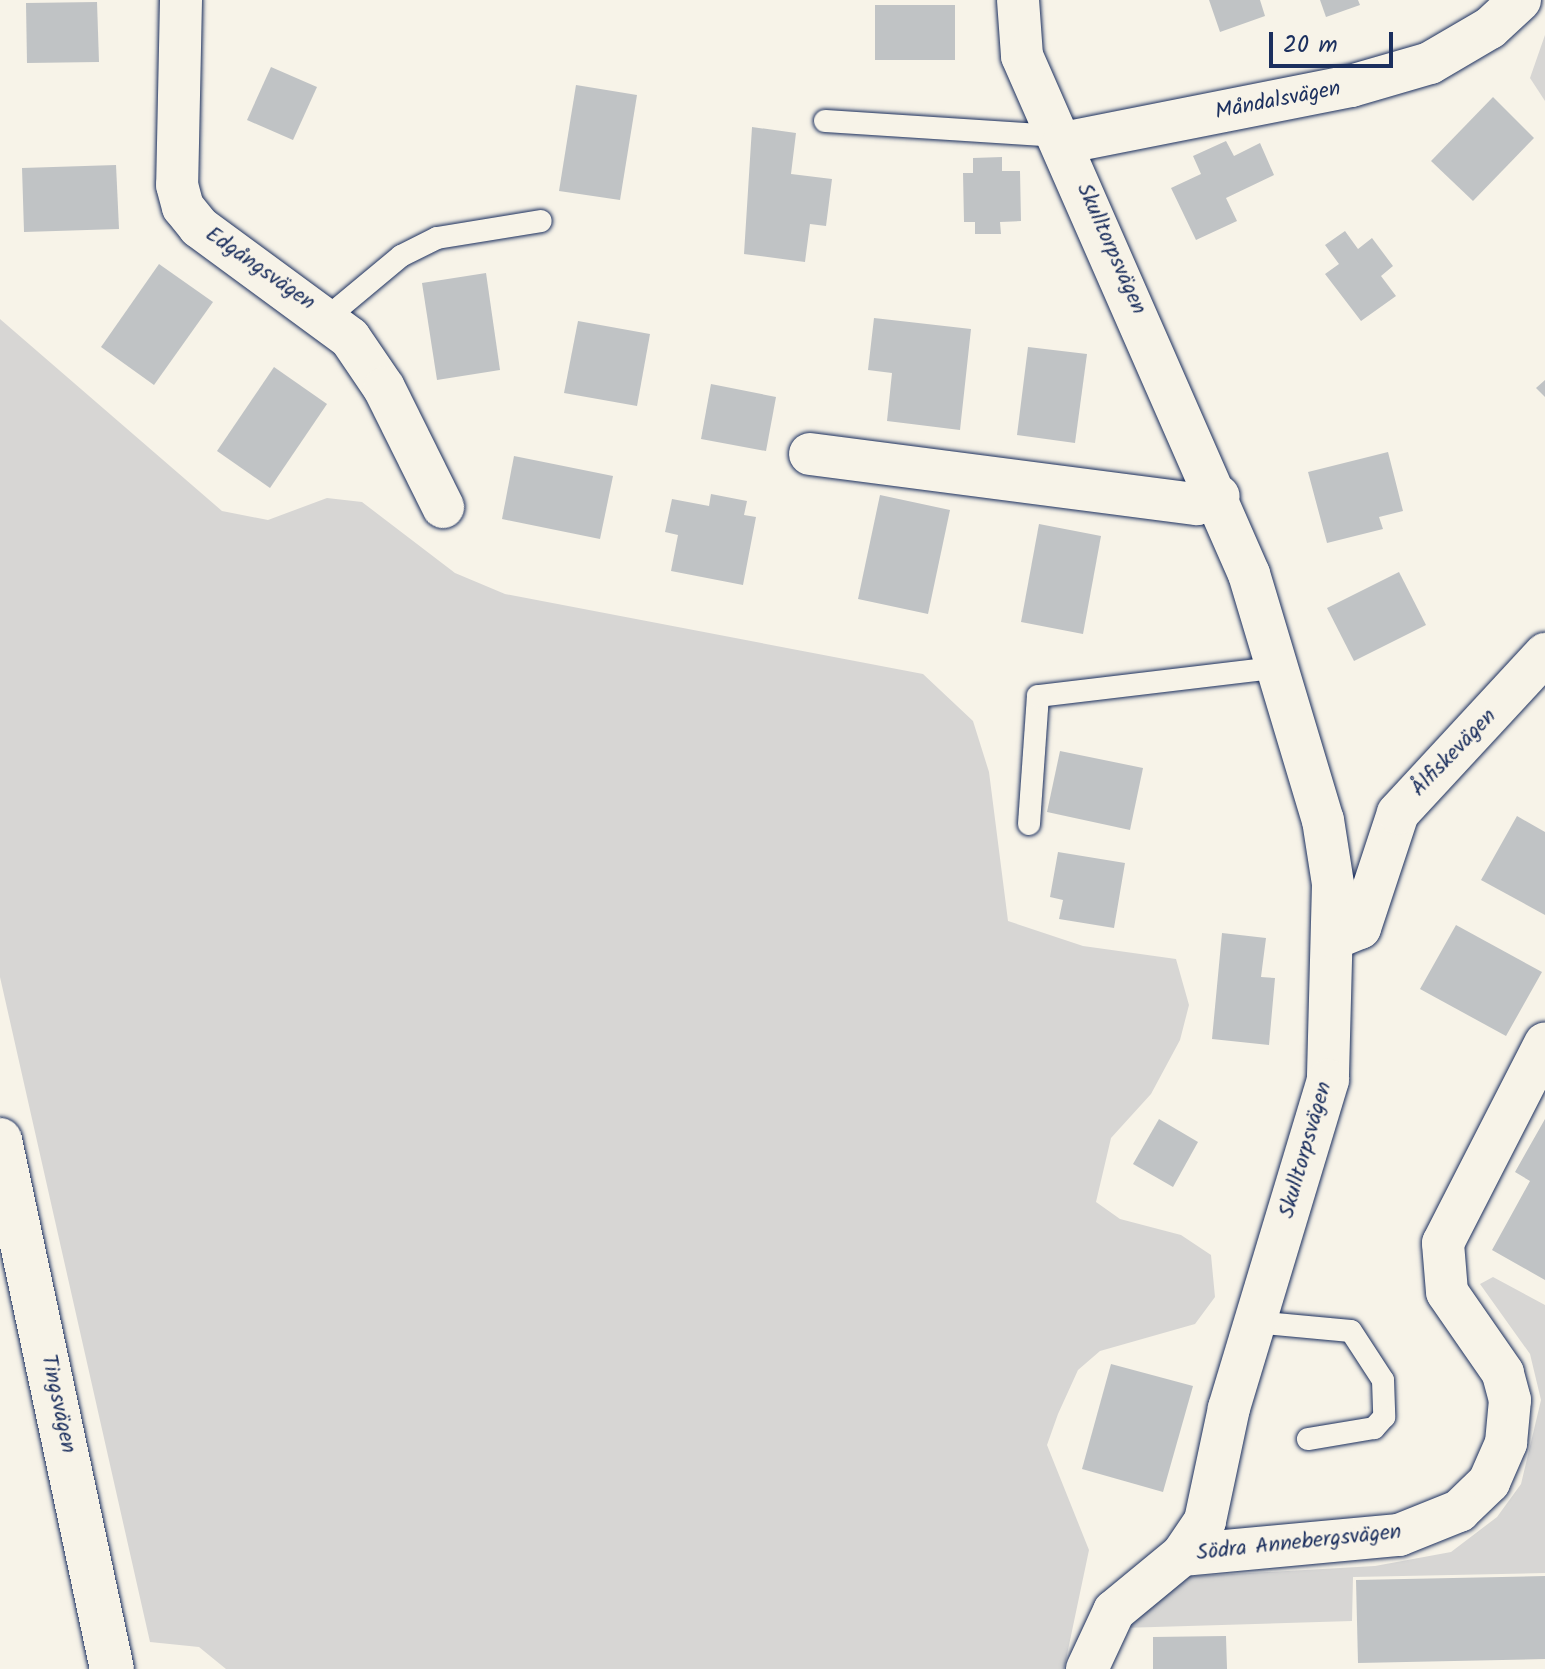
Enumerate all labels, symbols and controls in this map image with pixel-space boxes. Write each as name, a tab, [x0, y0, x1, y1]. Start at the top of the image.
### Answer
scale bar	[1273, 16, 1397, 66]
text: 20 m	[1283, 26, 1338, 65]
street label: Måndalsvägen	[1213, 76, 1343, 126]
street label: Skulltorpsvägen	[1070, 179, 1152, 319]
street label: Edgångsvägen	[200, 221, 320, 317]
street label: Ålfiskevägen	[1406, 704, 1502, 802]
street label: Skulltorpsvägen	[1274, 1079, 1338, 1221]
street label: Tingsvägen	[35, 1352, 81, 1456]
street label: Södra Annebergsvägen	[1195, 1519, 1403, 1567]

